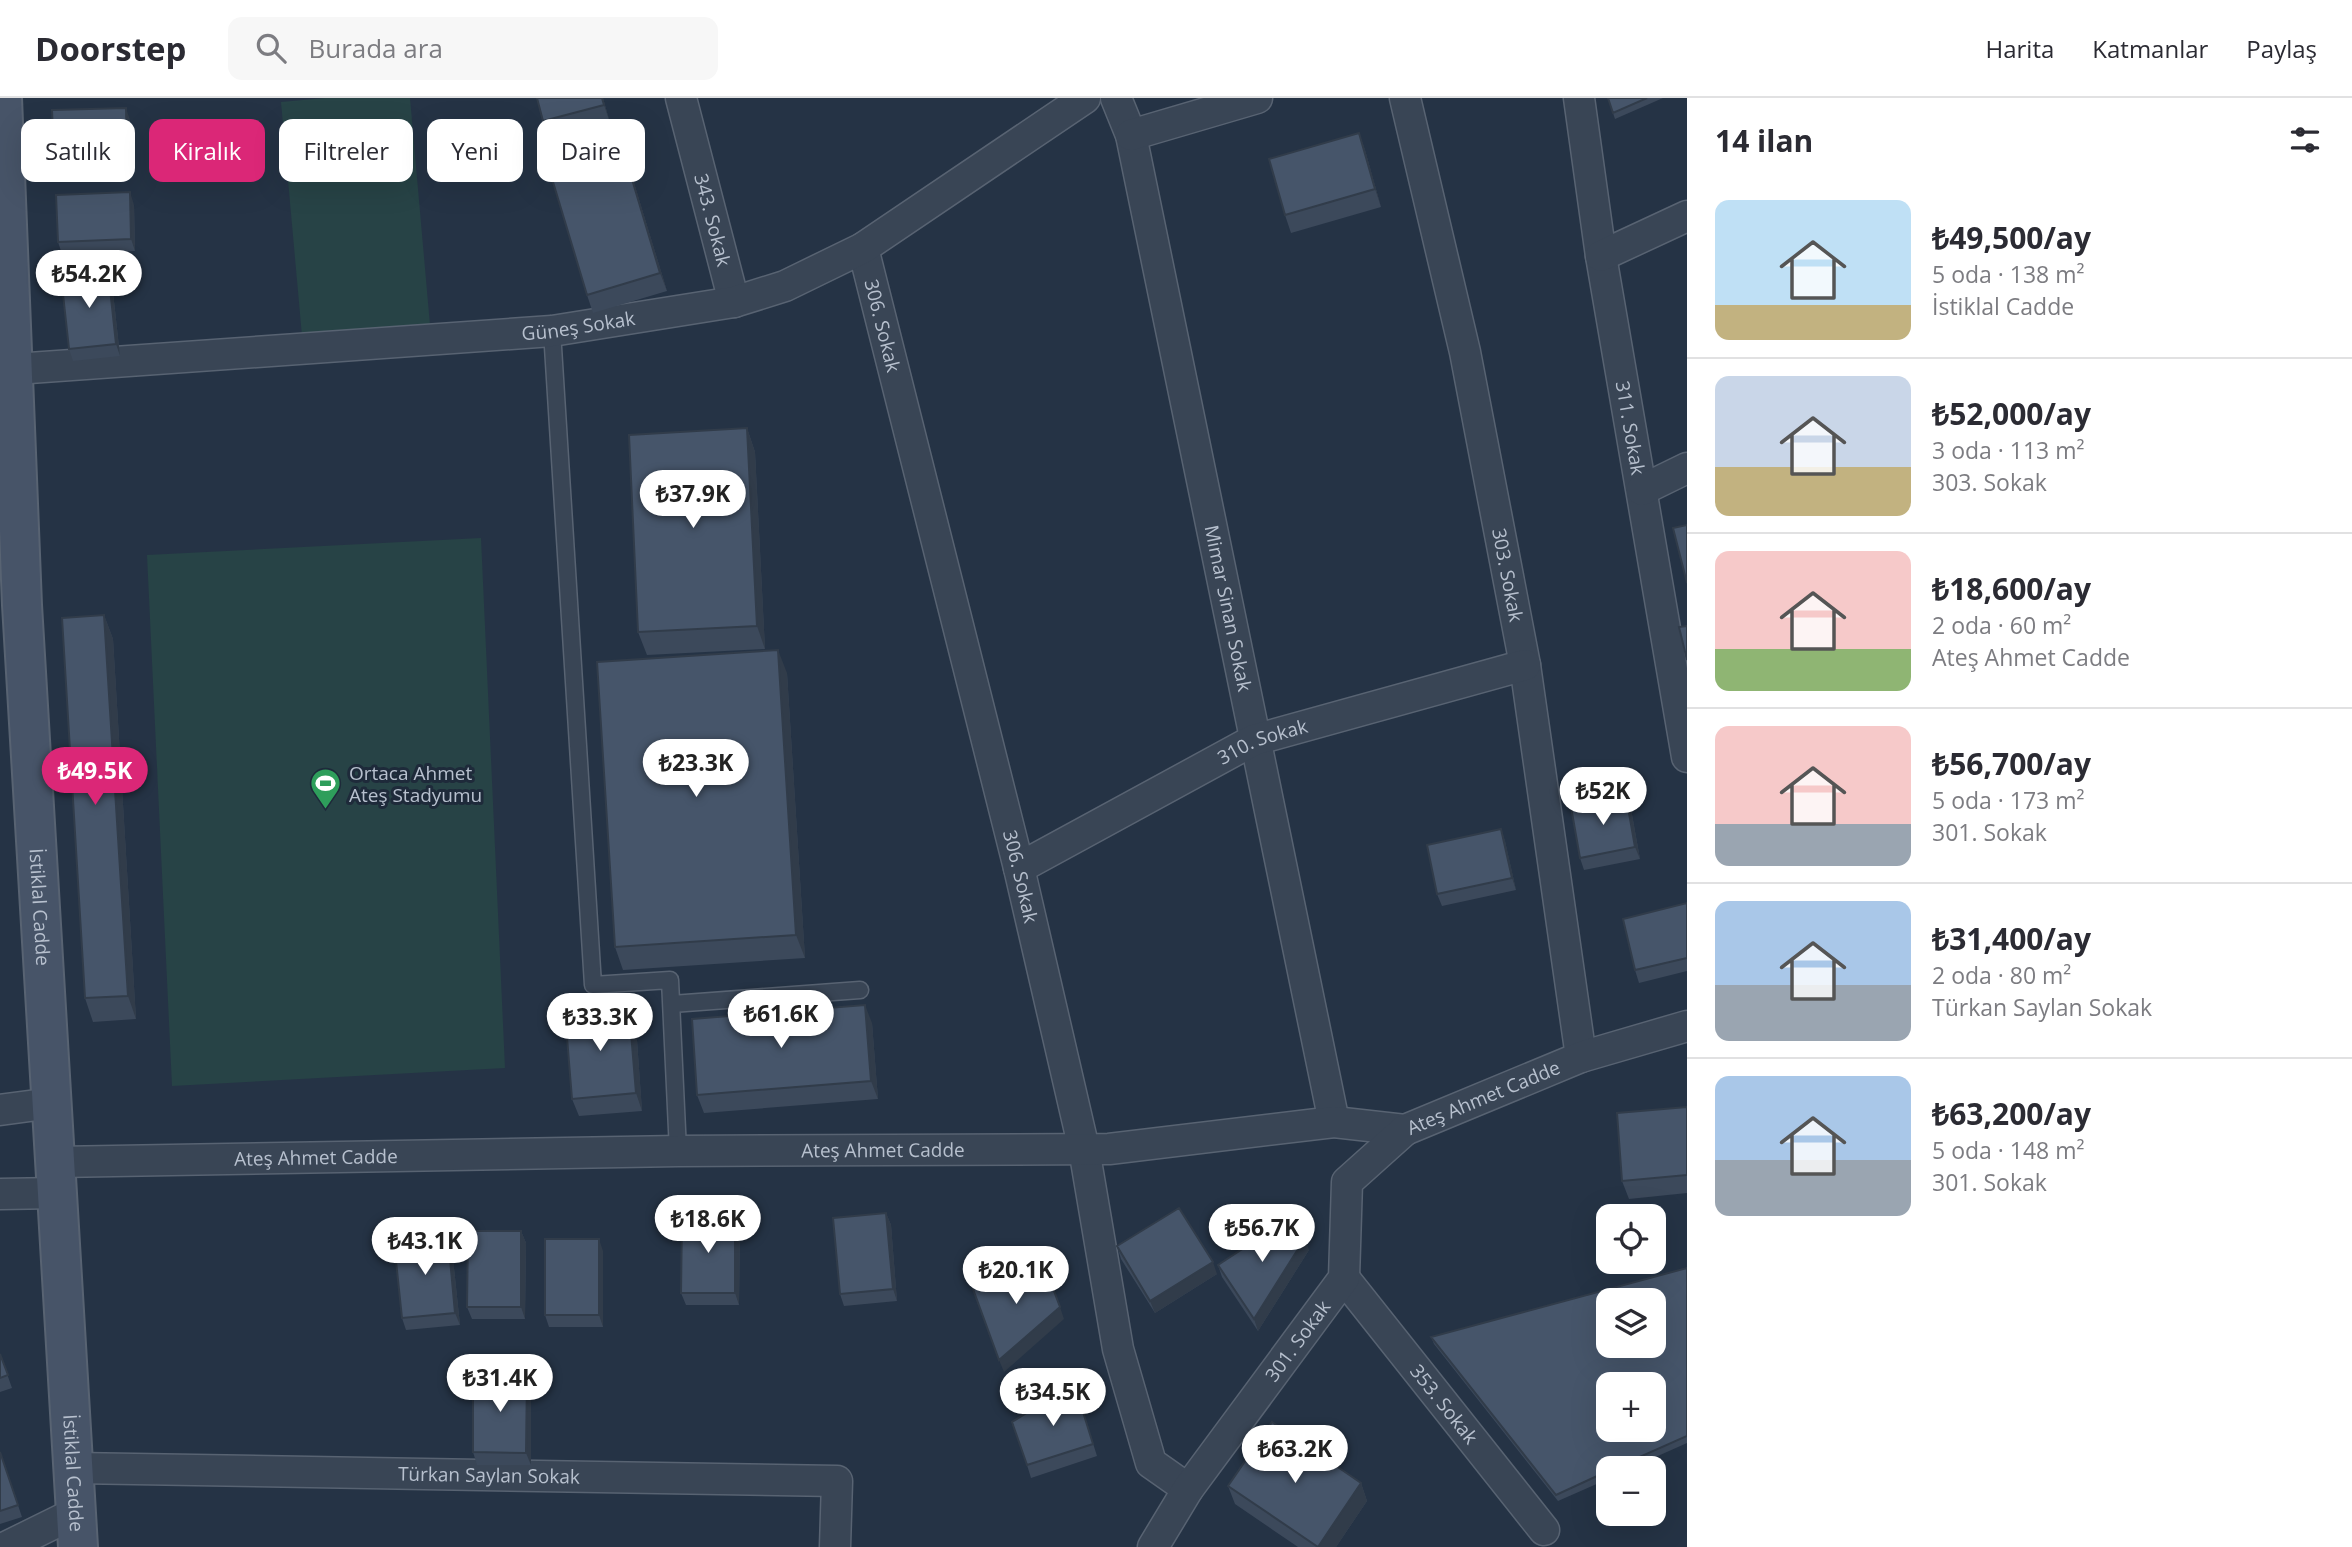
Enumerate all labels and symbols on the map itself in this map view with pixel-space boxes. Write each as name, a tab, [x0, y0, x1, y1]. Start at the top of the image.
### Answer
street label: 343. Sokak	[688, 171, 737, 269]
pin: ₺54.2K	[32, 250, 146, 310]
street label: 306. Sokak	[858, 276, 907, 375]
street label: Güneş Sokak	[521, 305, 637, 346]
street label: 311. Sokak	[1610, 379, 1651, 477]
pin: ₺37.9K	[636, 470, 750, 530]
street label: Mimar Sinan Sokak	[1199, 523, 1258, 694]
street label: 303. Sokak	[1486, 526, 1529, 624]
street label: 310. Sokak	[1213, 713, 1310, 771]
pin: ₺23.3K	[639, 740, 753, 799]
pin: ₺49.5K	[38, 748, 152, 807]
place label: Ortaca Ahmet Ateş Stadyumu	[349, 760, 482, 808]
sports icon: Ortaca Ahmet Ateş Stadyumu	[309, 767, 343, 811]
pin: ₺52K	[1562, 768, 1644, 827]
street label: 306. Sokak	[997, 827, 1044, 926]
street label: İstiklal Cadde	[23, 848, 56, 966]
pin: ₺61.6K	[724, 990, 838, 1050]
pin: ₺33.3K	[543, 993, 657, 1053]
street label: Ateş Ahmet Cadde	[1403, 1054, 1564, 1141]
street label: Ateş Ahmet Cadde	[801, 1137, 965, 1163]
street label: Ateş Ahmet Cadde	[234, 1143, 398, 1172]
pin: ₺18.6K	[651, 1196, 765, 1255]
pin: ₺56.7K	[1205, 1204, 1319, 1264]
pin: ₺43.1K	[368, 1218, 482, 1277]
pin: ₺20.1K	[959, 1246, 1073, 1306]
street label: 301. Sokak	[1259, 1295, 1336, 1387]
pin: ₺31.4K	[443, 1354, 557, 1414]
street label: 353. Sokak	[1404, 1359, 1484, 1449]
pin: ₺34.5K	[996, 1368, 1110, 1428]
street label: İstiklal Cadde	[57, 1414, 90, 1532]
pin: ₺63.2K	[1238, 1426, 1352, 1485]
street label: Türkan Saylan Sokak	[398, 1461, 580, 1490]

